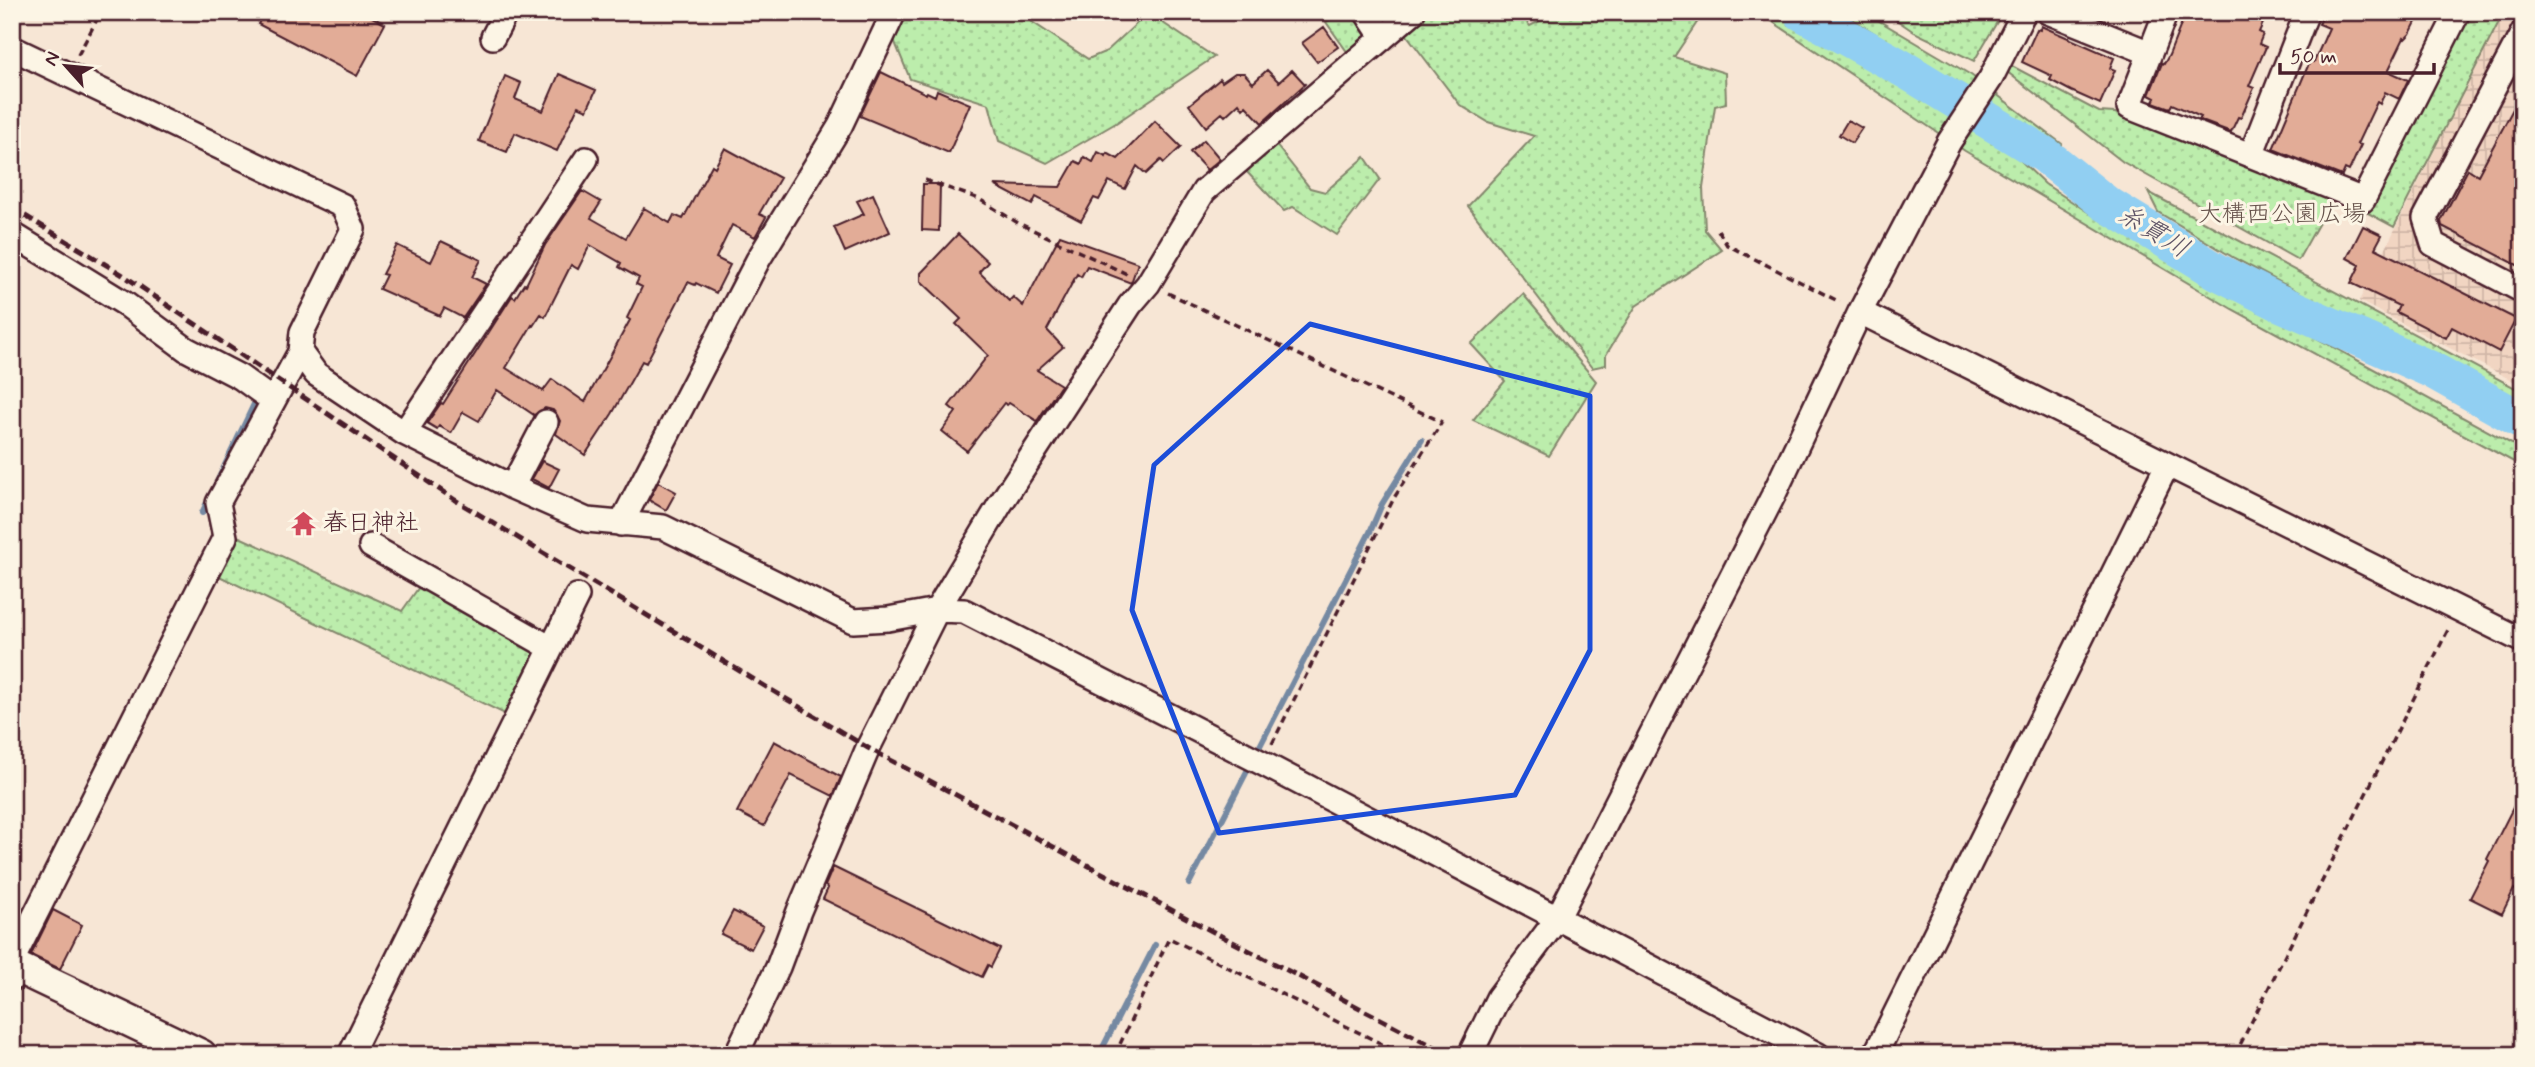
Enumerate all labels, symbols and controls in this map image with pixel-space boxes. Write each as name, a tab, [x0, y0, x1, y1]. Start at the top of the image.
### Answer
north arrow	[32, 32, 102, 102]
scale bar	[2280, 32, 2434, 76]
text: 50 m	[2290, 43, 2337, 71]
text: N	[38, 48, 66, 70]
water label: 糸貫川	[2111, 197, 2195, 267]
park label: 大構西公園広場	[2198, 199, 2366, 230]
place label: 春日神社	[323, 508, 419, 539]
temple icon: 春日神社	[289, 509, 317, 537]

